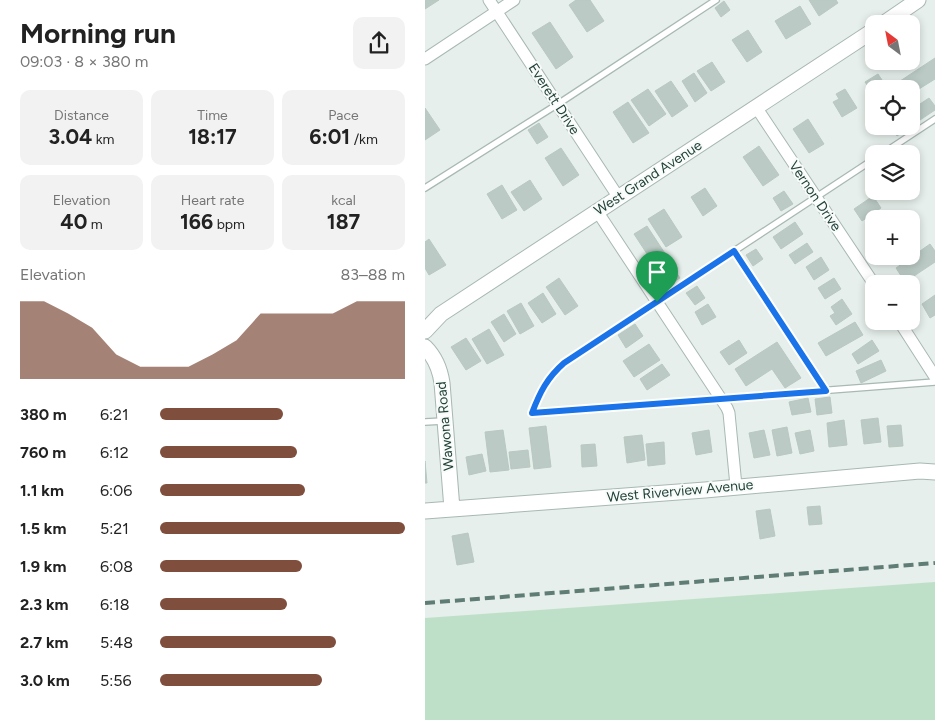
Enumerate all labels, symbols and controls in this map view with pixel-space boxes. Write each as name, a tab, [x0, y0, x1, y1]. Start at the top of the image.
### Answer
north arrow	[865, 15, 920, 70]
map controls	[865, 15, 920, 330]
text: Morning run	[20, 16, 176, 50]
button: share	[353, 17, 405, 69]
text: 09:03 · 8 × 380 m	[20, 52, 148, 71]
street label: Everett Drive	[525, 60, 584, 138]
button: locate	[865, 80, 920, 135]
text: Distance	[54, 107, 109, 124]
text: Time	[197, 107, 228, 124]
text: Pace	[328, 107, 359, 124]
text: 3.04	[49, 124, 92, 149]
text: 18:17	[188, 124, 237, 149]
text: 6:01	[309, 124, 350, 149]
text: km	[92, 131, 114, 148]
text: /km	[350, 131, 378, 148]
street label: West Grand Avenue	[591, 137, 705, 219]
button: layers	[865, 145, 920, 200]
street label: Vernon Drive	[785, 158, 845, 235]
text: Elevation	[53, 192, 110, 209]
text: Heart rate	[181, 192, 244, 209]
text: kcal	[331, 192, 356, 209]
text: 40	[60, 209, 87, 234]
text: 166	[180, 209, 213, 234]
text: 187	[327, 209, 360, 234]
button: +	[865, 210, 920, 265]
text: m	[87, 216, 103, 233]
text: bpm	[213, 216, 245, 233]
pin	[636, 251, 678, 302]
icon: arrive	[643, 258, 671, 286]
text: Elevation	[20, 265, 86, 284]
text: 83–88 m	[340, 265, 405, 284]
button: −	[865, 275, 920, 330]
street label: Wawona Road	[433, 381, 457, 471]
text: 380 m	[20, 405, 67, 424]
text: 6:21	[100, 405, 129, 424]
text: 760 m	[20, 443, 66, 462]
text: 6:12	[100, 443, 129, 462]
street label: West Riverview Avenue	[606, 476, 754, 506]
text: 1.1 km	[20, 481, 64, 500]
text: 6:06	[100, 481, 132, 500]
text: 1.5 km	[20, 519, 66, 538]
text: 5:21	[100, 519, 129, 538]
text: 1.9 km	[20, 557, 66, 576]
text: 6:08	[100, 557, 133, 576]
text: 2.3 km	[20, 595, 69, 614]
text: 6:18	[100, 595, 130, 614]
text: 2.7 km	[20, 633, 69, 652]
text: 5:48	[100, 633, 133, 652]
text: 3.0 km	[20, 671, 70, 690]
text: 5:56	[100, 671, 132, 690]

